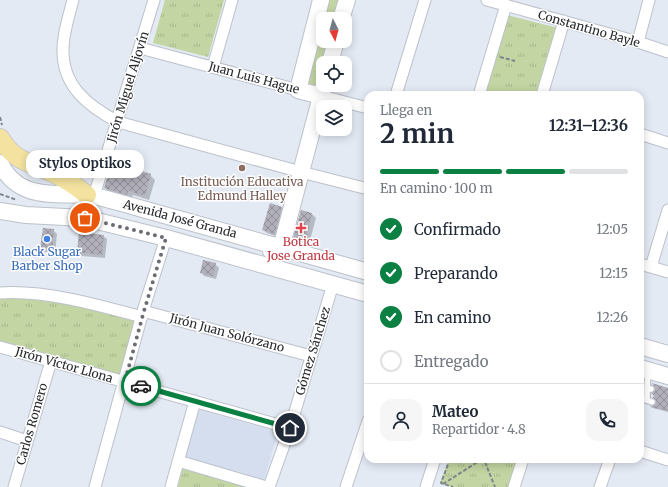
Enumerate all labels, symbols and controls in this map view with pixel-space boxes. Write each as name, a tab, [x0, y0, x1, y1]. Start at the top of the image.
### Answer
street label: Constantino Bayle	[536, 7, 642, 50]
north arrow	[316, 12, 352, 48]
map controls	[316, 12, 352, 136]
street label: Jirón Miguel Aljovín	[103, 29, 152, 145]
button: locate	[316, 56, 352, 92]
street label: Juan Luis Hague	[206, 58, 301, 97]
button: layers	[316, 100, 352, 136]
text: Llega en	[380, 102, 432, 119]
text: 12:31–12:36	[549, 116, 628, 135]
text: 2 min	[380, 117, 454, 150]
callout: Stylos Optikos	[26, 150, 144, 178]
text: Stylos Optikos	[39, 155, 131, 172]
marker: Institución Educativa Edmund Halley	[237, 163, 247, 173]
place label: Institución Educativa Edmund Halley	[181, 174, 304, 203]
text: En camino · 100 m	[380, 180, 493, 197]
street label: Avenida José Granda	[121, 196, 239, 241]
pin	[68, 201, 102, 235]
icon: bag	[74, 207, 96, 229]
icon: check	[380, 218, 402, 240]
text: Confirmado	[414, 220, 501, 239]
text: 12:05	[596, 221, 628, 238]
marker: Botica Jose Granda	[296, 223, 306, 233]
marker: Black Sugar Barber Shop	[42, 234, 52, 244]
place label: Botica Jose Granda	[266, 234, 336, 263]
place label: Black Sugar Barber Shop	[11, 244, 83, 273]
icon: check	[380, 262, 402, 284]
text: Preparando	[414, 264, 498, 283]
text: 12:15	[599, 265, 628, 282]
street label: Gómez Sánchez	[292, 304, 333, 397]
icon: check	[380, 306, 402, 328]
text: En camino	[414, 308, 491, 327]
text: 12:26	[597, 309, 628, 326]
street label: Jirón Juan Solórzano	[167, 310, 286, 355]
street label: Jirón Víctor Llona	[13, 343, 115, 386]
text: Entregado	[414, 352, 488, 371]
courier	[121, 366, 161, 406]
icon: car	[130, 375, 152, 397]
street label: Carlos Romero	[13, 381, 50, 466]
button: person	[380, 399, 422, 441]
button: phone	[586, 399, 628, 441]
text: Mateo	[432, 402, 478, 421]
pin	[273, 411, 307, 445]
icon: home	[279, 417, 301, 439]
text: Repartidor · 4.8	[432, 421, 526, 438]

